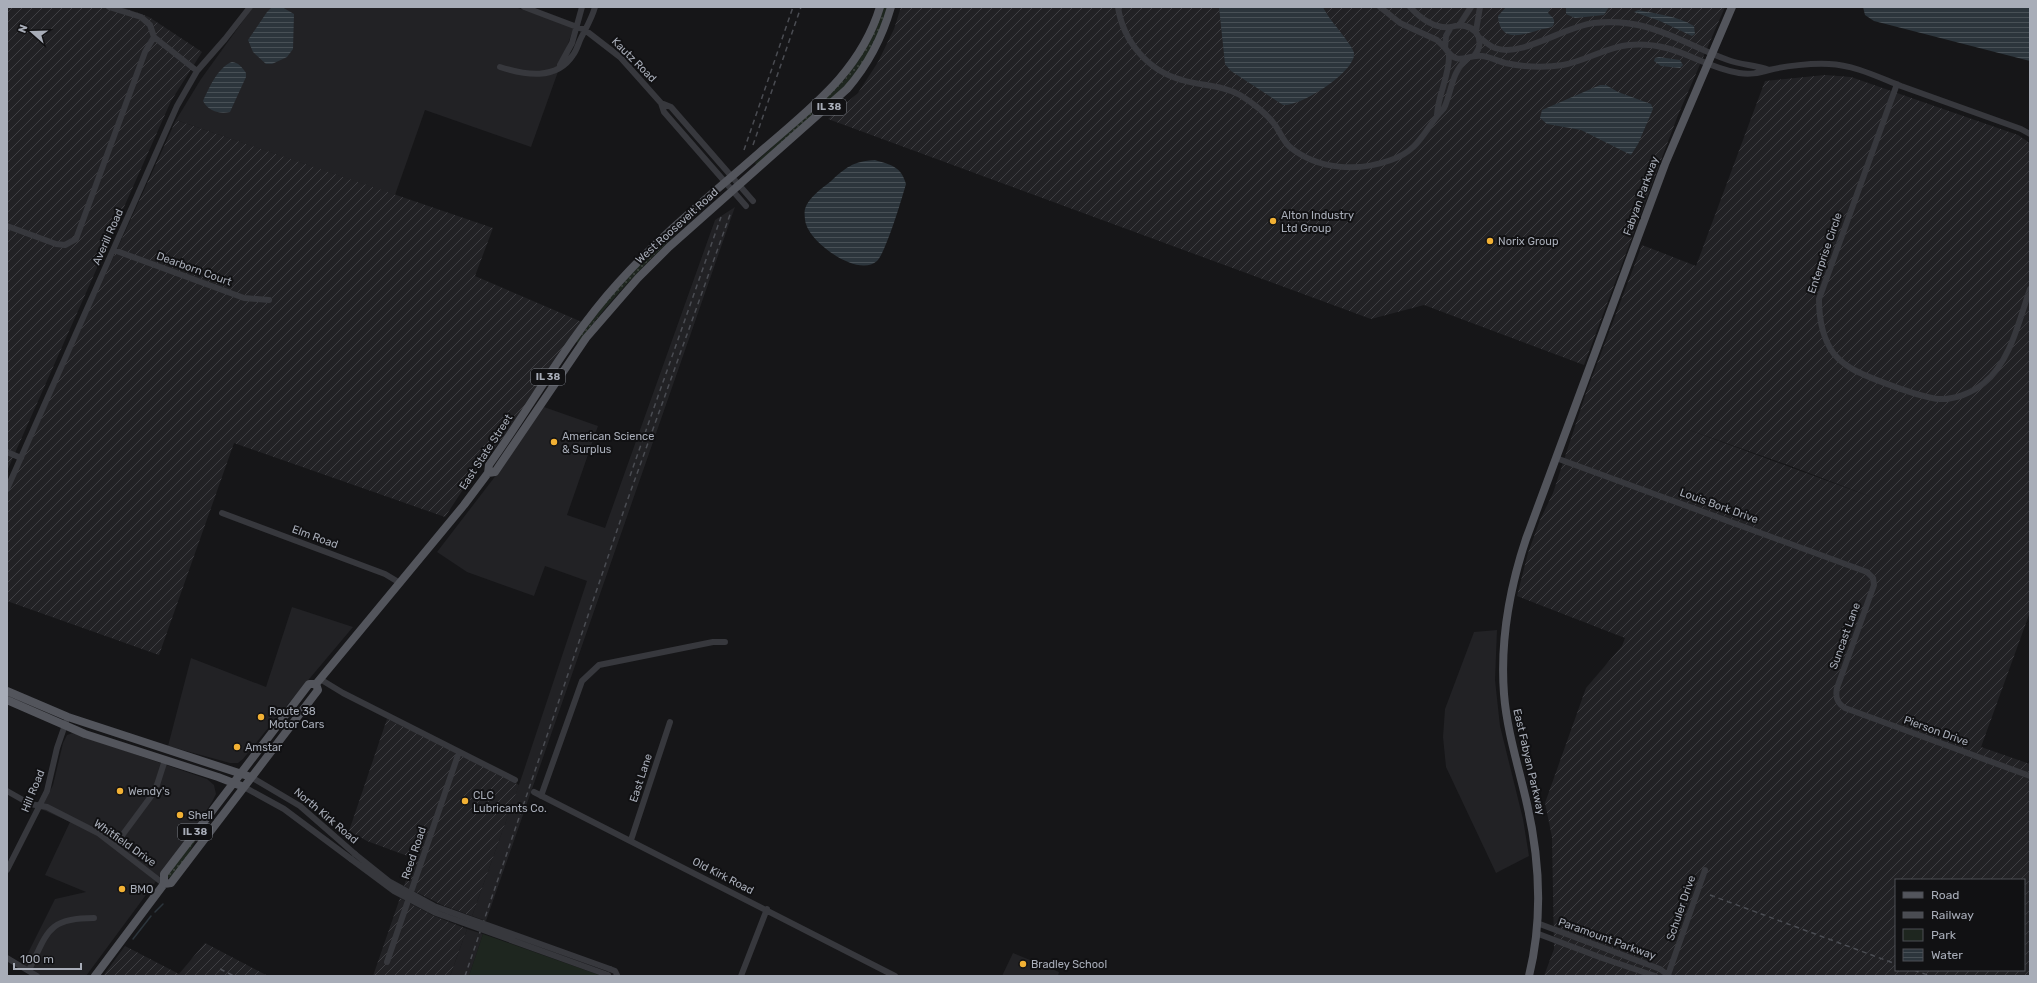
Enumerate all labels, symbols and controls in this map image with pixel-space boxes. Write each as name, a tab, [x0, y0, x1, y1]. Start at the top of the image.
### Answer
north arrow	[12, 12, 52, 52]
text: N	[16, 23, 31, 35]
street label: Kautz Road	[609, 35, 659, 85]
road number: IL 38	[812, 99, 846, 115]
street label: Fabyan Parkway	[1621, 155, 1661, 237]
street label: West Roosevelt Road	[633, 186, 721, 266]
street label: Averill Road	[90, 207, 126, 267]
place label: Alton Industry Ltd Group	[1281, 209, 1354, 235]
street label: Enterprise Circle	[1805, 211, 1845, 295]
marker: Alton Industry Ltd Group	[1268, 216, 1278, 226]
place label: Norix Group	[1498, 235, 1558, 248]
marker: Norix Group	[1485, 236, 1495, 246]
street label: Dearborn Court	[155, 249, 234, 289]
road number: IL 38	[531, 369, 565, 385]
street label: East State Street	[457, 411, 516, 492]
place label: American Science & Surplus	[562, 430, 654, 456]
marker: American Science & Surplus	[549, 437, 559, 447]
street label: Louis Bork Drive	[1678, 486, 1760, 526]
street label: Elm Road	[290, 523, 340, 551]
street label: Suncast Lane	[1827, 601, 1863, 671]
place label: Route 38 Motor Cars	[269, 705, 325, 731]
street label: East Fabyan Parkway	[1510, 708, 1548, 816]
marker: Route 38 Motor Cars	[256, 712, 266, 722]
street label: Pierson Drive	[1902, 713, 1970, 749]
place label: Amstar	[245, 741, 283, 754]
marker: Amstar	[232, 742, 242, 752]
street label: East Lane	[627, 752, 655, 804]
street label: Hill Road	[19, 768, 47, 814]
place label: Wendy's	[128, 785, 170, 798]
street label: North Kirk Road	[291, 785, 361, 847]
marker: Wendy's	[115, 786, 125, 796]
place label: CLC Lubricants Co.	[473, 789, 547, 815]
marker: CLC Lubricants Co.	[460, 796, 470, 806]
place label: Shell	[188, 809, 213, 822]
marker: Shell	[175, 810, 185, 820]
street label: Whitfield Drive	[91, 817, 159, 869]
road number: IL 38	[178, 824, 212, 840]
street label: Reed Road	[399, 825, 429, 881]
street label: Old Kirk Road	[690, 855, 756, 897]
street label: Schuler Drive	[1664, 874, 1698, 942]
legend	[1895, 879, 2025, 971]
place label: BMO	[130, 883, 154, 896]
marker: BMO	[117, 884, 127, 894]
text: Road	[1931, 888, 1959, 902]
text: Railway	[1931, 908, 1974, 922]
street label: Paramount Parkway	[1556, 915, 1658, 963]
text: Park	[1931, 928, 1957, 942]
scale bar	[14, 945, 81, 971]
text: Water	[1931, 948, 1963, 962]
text: 100 m	[20, 952, 54, 966]
place label: Bradley School	[1031, 958, 1107, 971]
marker: Bradley School	[1018, 959, 1028, 969]

